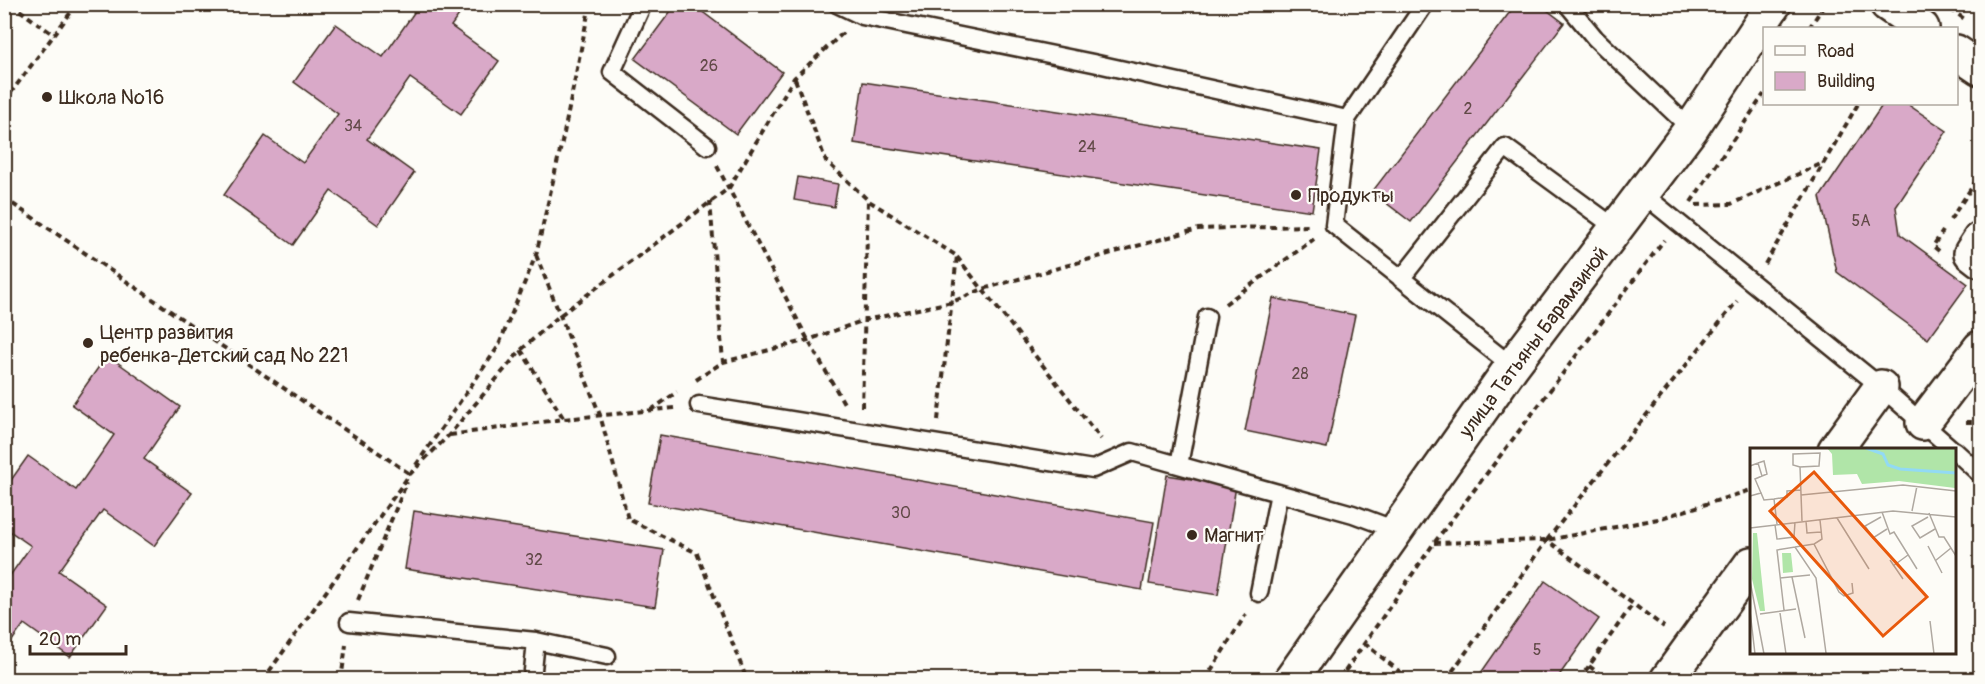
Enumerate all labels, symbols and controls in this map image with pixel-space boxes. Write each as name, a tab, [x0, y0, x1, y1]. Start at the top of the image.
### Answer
legend	[1763, 27, 1958, 105]
text: Road	[1817, 40, 1854, 63]
house number: 26	[700, 56, 718, 76]
text: Building	[1817, 70, 1875, 93]
place label: Школа №16	[59, 85, 164, 110]
marker: Школа №16	[40, 90, 54, 104]
house number: 2	[1464, 99, 1473, 119]
house number: 34	[344, 116, 362, 136]
house number: 24	[1078, 137, 1096, 157]
place label: Продукты	[1308, 183, 1394, 208]
marker: Продукты	[1289, 188, 1303, 202]
house number: 5А	[1851, 211, 1871, 231]
street label: улица Татьяны Барамзиной	[1453, 242, 1613, 443]
place label: Центр развития ребенка-Детский сад № 221	[100, 320, 349, 368]
marker: Центр развития ребенка-Детский сад № 221	[81, 336, 95, 350]
house number: 28	[1291, 364, 1309, 384]
inset map	[1750, 448, 1955, 654]
house number: 30	[891, 503, 911, 523]
place label: Магнит	[1204, 523, 1263, 548]
marker: Магнит	[1185, 528, 1199, 542]
house number: 32	[525, 550, 543, 570]
scale bar	[30, 618, 126, 656]
text: 20 m	[39, 628, 81, 651]
house number: 5	[1533, 640, 1541, 660]

